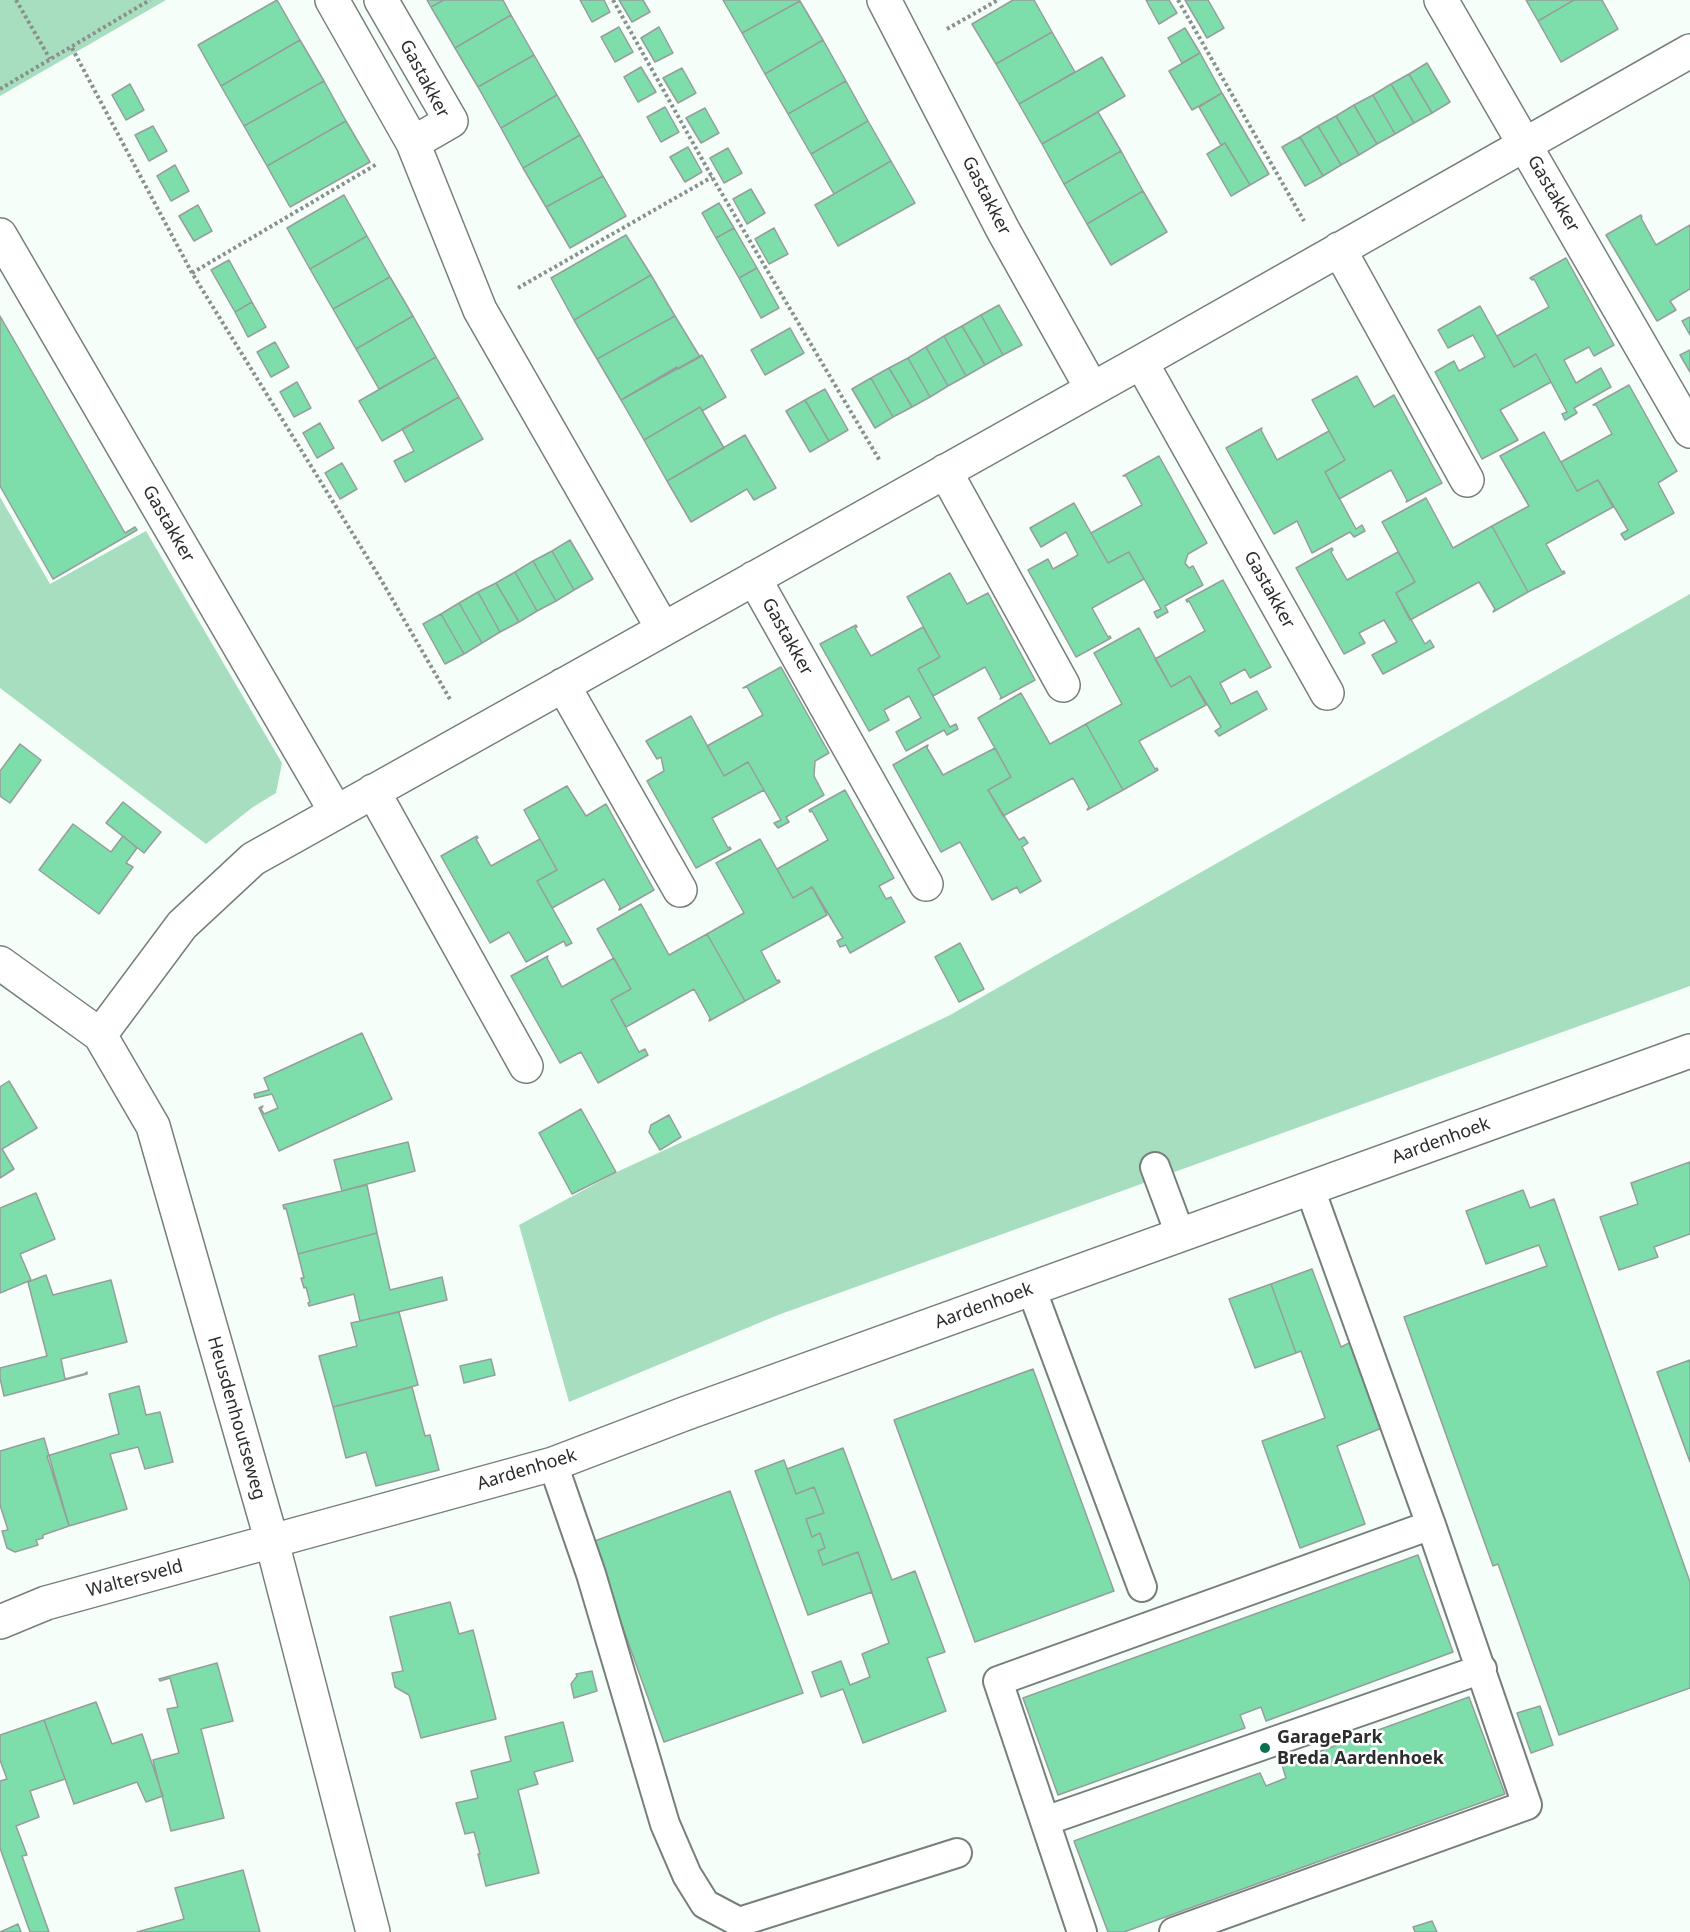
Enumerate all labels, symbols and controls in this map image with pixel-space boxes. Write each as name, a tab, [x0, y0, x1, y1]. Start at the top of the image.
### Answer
street label: Gastakker	[394, 36, 454, 122]
street label: Gastakker	[1522, 152, 1584, 236]
street label: Gastakker	[957, 153, 1015, 239]
street label: Gastakker	[137, 482, 199, 566]
street label: Gastakker	[1239, 547, 1299, 633]
street label: Gastakker	[757, 594, 817, 680]
street label: Aardenhoek	[1389, 1113, 1493, 1169]
street label: Aardenhoek	[932, 1278, 1036, 1334]
street label: Heusdenhoutseweg	[202, 1334, 270, 1502]
street label: Aardenhoek	[475, 1445, 579, 1495]
street label: Waltersveld	[84, 1556, 186, 1602]
place label: GaragePark Breda Aardenhoek	[1277, 1727, 1444, 1770]
marker: GaragePark Breda Aardenhoek	[1258, 1741, 1272, 1755]

